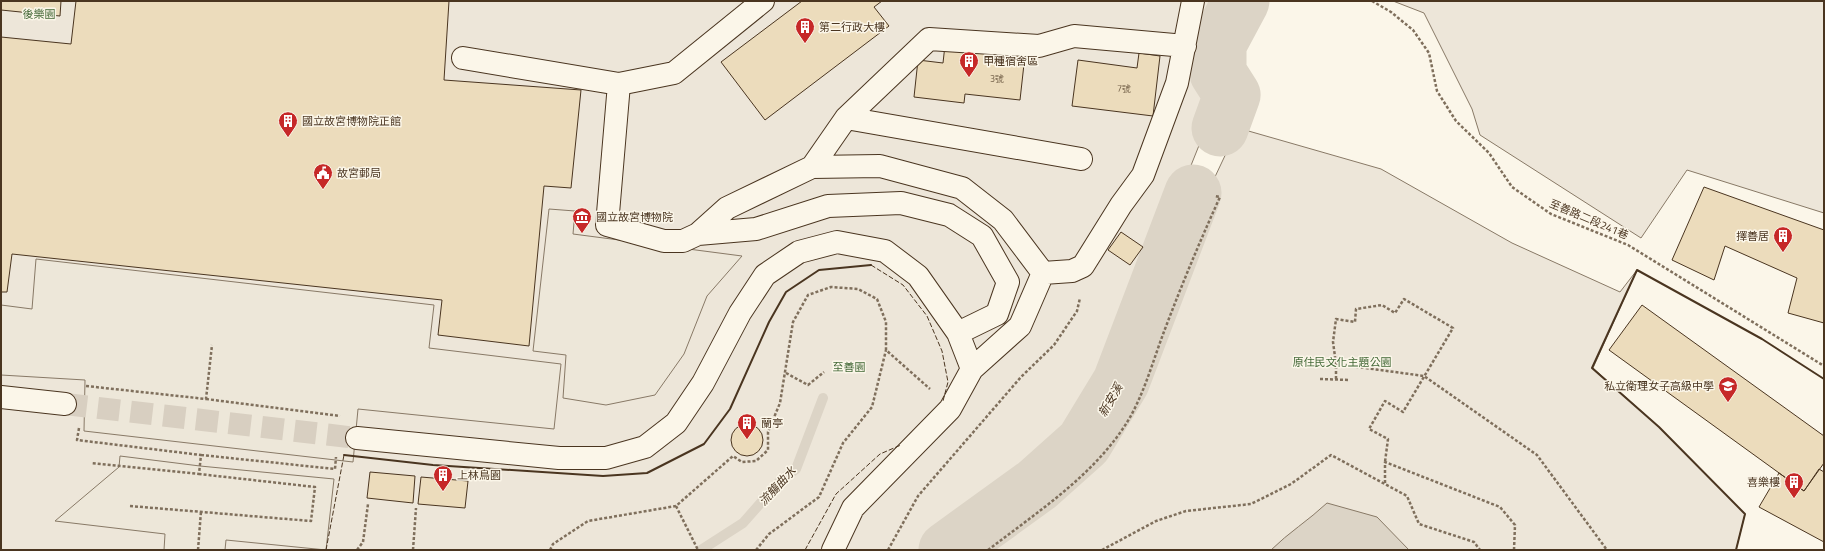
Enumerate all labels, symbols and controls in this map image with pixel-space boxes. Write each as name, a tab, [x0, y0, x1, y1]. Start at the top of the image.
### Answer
park label: 後樂園	[23, 6, 56, 22]
building icon: 第二行政大樓	[794, 16, 816, 44]
place label: 第二行政大樓	[819, 19, 885, 35]
building icon: 甲種宿舍區	[958, 50, 980, 78]
place label: 甲種宿舍區	[983, 53, 1038, 69]
house number: 3號	[990, 72, 1004, 85]
house number: 7號	[1117, 82, 1131, 95]
building icon: 國立故宮博物院正館	[277, 110, 299, 138]
place label: 國立故宮博物院正館	[302, 113, 401, 129]
public building icon: 故宮郵局	[312, 162, 334, 190]
place label: 故宮郵局	[337, 165, 381, 181]
street label: 至善路二段241巷	[1547, 195, 1631, 243]
museum icon: 國立故宮博物院	[571, 206, 593, 234]
place label: 國立故宮博物院	[596, 209, 673, 225]
building icon: 擇善居	[1772, 225, 1794, 253]
place label: 擇善居	[1736, 228, 1769, 244]
park label: 原住民文化主題公園	[1293, 354, 1392, 370]
park label: 至善園	[833, 359, 866, 375]
school or university icon: 私立衛理女子高級中學	[1717, 375, 1739, 403]
water label: 新安溪	[1093, 378, 1128, 420]
place label: 私立衛理女子高級中學	[1604, 378, 1714, 394]
building icon: 蘭亭	[736, 412, 758, 440]
place label: 蘭亭	[761, 415, 783, 431]
water label: 流觴曲水	[754, 461, 801, 510]
building icon: 上林鳥園	[432, 464, 454, 492]
place label: 上林鳥園	[457, 467, 501, 483]
building icon: 喜樂樓	[1783, 471, 1805, 499]
place label: 喜樂樓	[1747, 474, 1780, 490]

